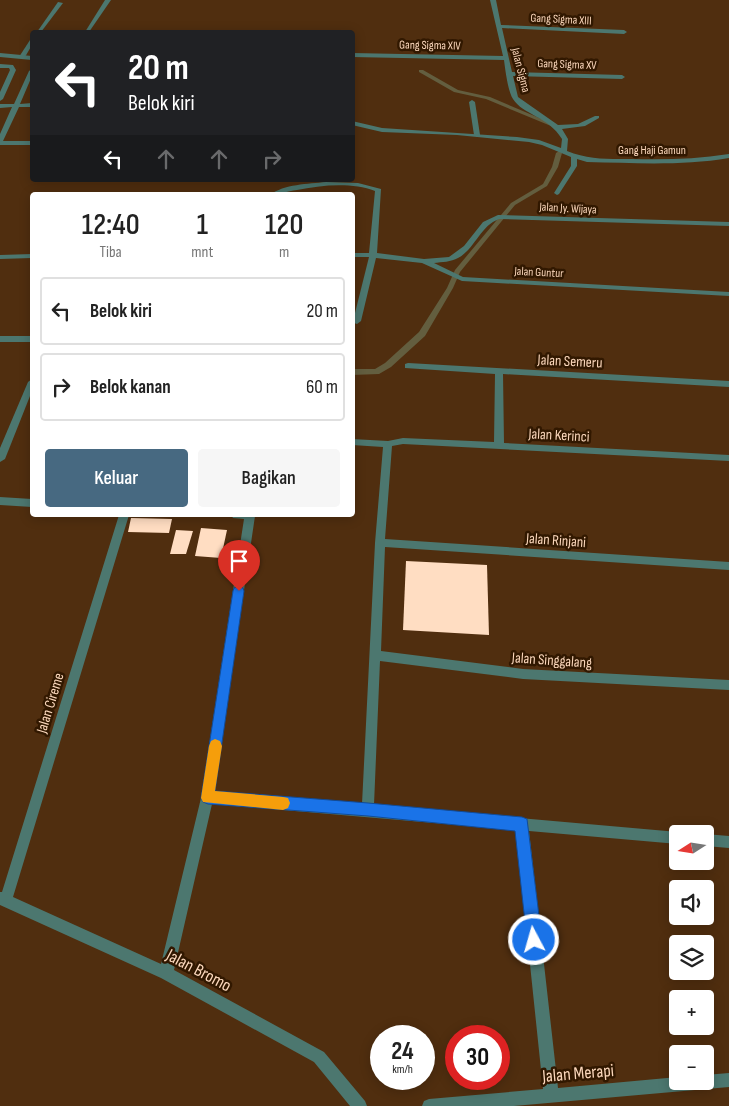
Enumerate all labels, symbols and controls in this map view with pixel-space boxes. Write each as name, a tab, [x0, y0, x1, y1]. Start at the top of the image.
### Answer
street label: Gang Sigma XIII	[530, 10, 592, 29]
street label: Gang Sigma XIV	[399, 37, 462, 54]
street label: Jalan Sigma	[507, 45, 533, 94]
text: 20 m	[128, 47, 189, 90]
icon: left	[45, 50, 110, 115]
street label: Gang Sigma XV	[537, 56, 597, 73]
text: Belok kiri	[128, 90, 195, 117]
street label: Gang Haji Gamun	[618, 143, 686, 158]
icon: left	[99, 145, 127, 173]
icon: ahead	[152, 145, 180, 173]
icon: ahead	[205, 145, 233, 173]
icon: right	[258, 145, 286, 173]
street label: Jalan Jy. Wijaya	[538, 199, 597, 218]
text: 12:40	[82, 207, 140, 243]
text: 1	[197, 207, 208, 243]
text: 120	[265, 207, 303, 243]
text: Tiba	[100, 243, 122, 262]
text: mnt	[191, 243, 213, 262]
text: m	[279, 243, 289, 262]
street label: Jalan Guntur	[513, 264, 565, 281]
icon: left	[47, 297, 75, 325]
text: Belok kiri	[90, 300, 152, 323]
text: 20 m	[306, 300, 338, 323]
street label: Jalan Semeru	[536, 350, 603, 373]
icon: right	[47, 373, 75, 401]
text: Belok kanan	[90, 376, 171, 399]
text: 60 m	[306, 376, 338, 399]
street label: Jalan Kerinci	[527, 424, 590, 447]
button: Keluar	[45, 449, 188, 507]
button: Bagikan	[198, 449, 340, 507]
street label: Jalan Rinjani	[524, 529, 587, 552]
pin	[218, 540, 260, 591]
icon: arrive	[225, 547, 253, 575]
street label: Jalan Singgalang	[510, 648, 593, 673]
street label: Jalan Cireme	[32, 671, 69, 737]
north arrow	[669, 825, 714, 870]
map controls	[669, 825, 714, 1090]
button: sound	[669, 880, 714, 925]
position arrow	[507, 913, 559, 965]
button: layers	[669, 935, 714, 980]
street label: Jalan Bromo	[162, 944, 235, 996]
button: +	[669, 990, 714, 1035]
speed limit sign: 30	[445, 1025, 510, 1090]
text: 24	[391, 1036, 414, 1067]
button: −	[669, 1045, 714, 1090]
street label: Jalan Merapi	[540, 1060, 615, 1087]
text: km/h	[392, 1062, 413, 1077]

